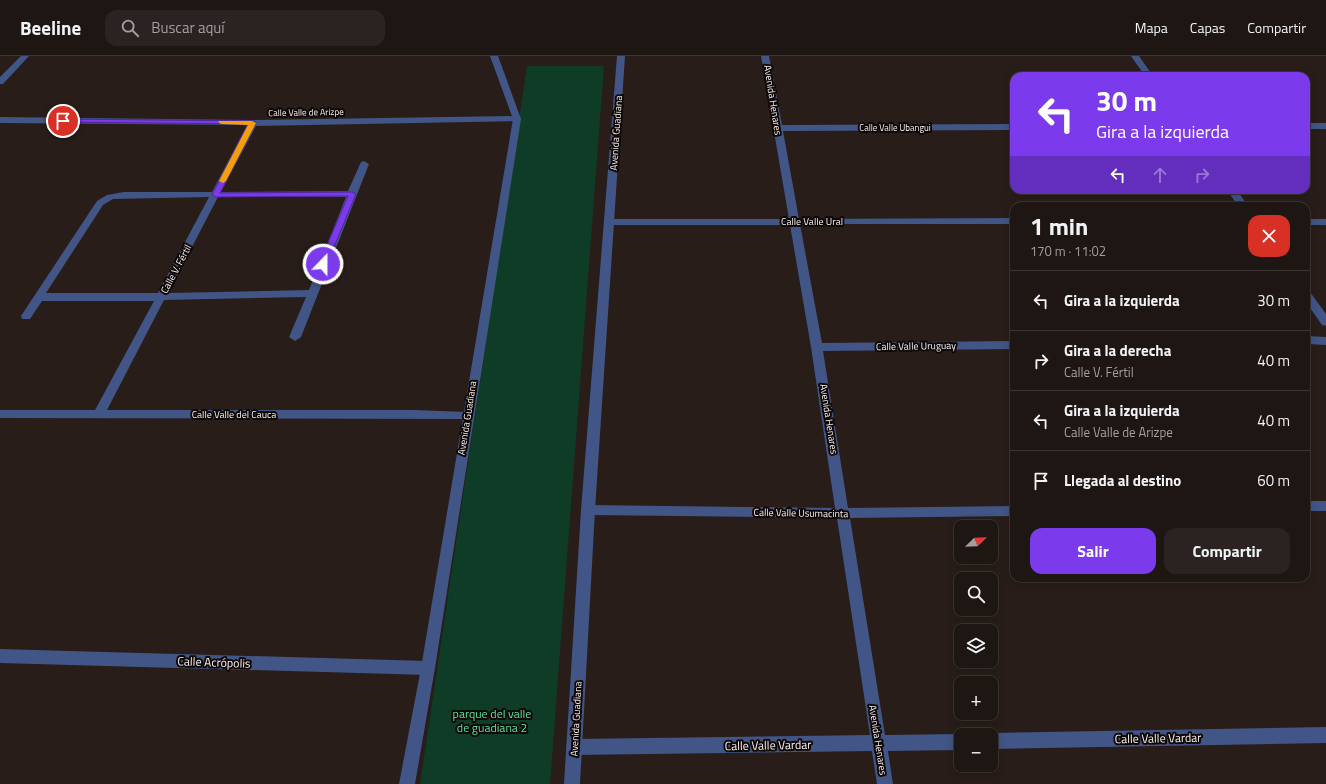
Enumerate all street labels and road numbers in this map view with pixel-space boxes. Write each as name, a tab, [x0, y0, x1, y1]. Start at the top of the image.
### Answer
street label: Avenida Henares	[760, 64, 786, 136]
street label: Avenida Guadiana	[606, 95, 626, 171]
street label: Calle Valle de Arizpe	[268, 105, 344, 119]
street label: Calle Valle Ubangui	[859, 121, 931, 134]
street label: Calle Valle Ural	[781, 214, 843, 229]
street label: Calle V. Fértil	[157, 242, 195, 296]
street label: Calle Valle Uruguay	[876, 338, 956, 354]
street label: Avenida Guadiana	[454, 380, 480, 456]
street label: Avenida Henares	[816, 383, 842, 455]
street label: Calle Valle del Cauca	[192, 407, 276, 422]
street label: Calle Valle Usumacinta	[753, 505, 849, 521]
street label: Calle Acrópolis	[177, 651, 251, 673]
street label: Avenida Guadiana	[567, 681, 585, 757]
street label: Avenida Henares	[865, 704, 891, 776]
street label: Calle Valle Vardar	[1114, 728, 1202, 748]
street label: Calle Valle Vardar	[724, 735, 812, 755]

